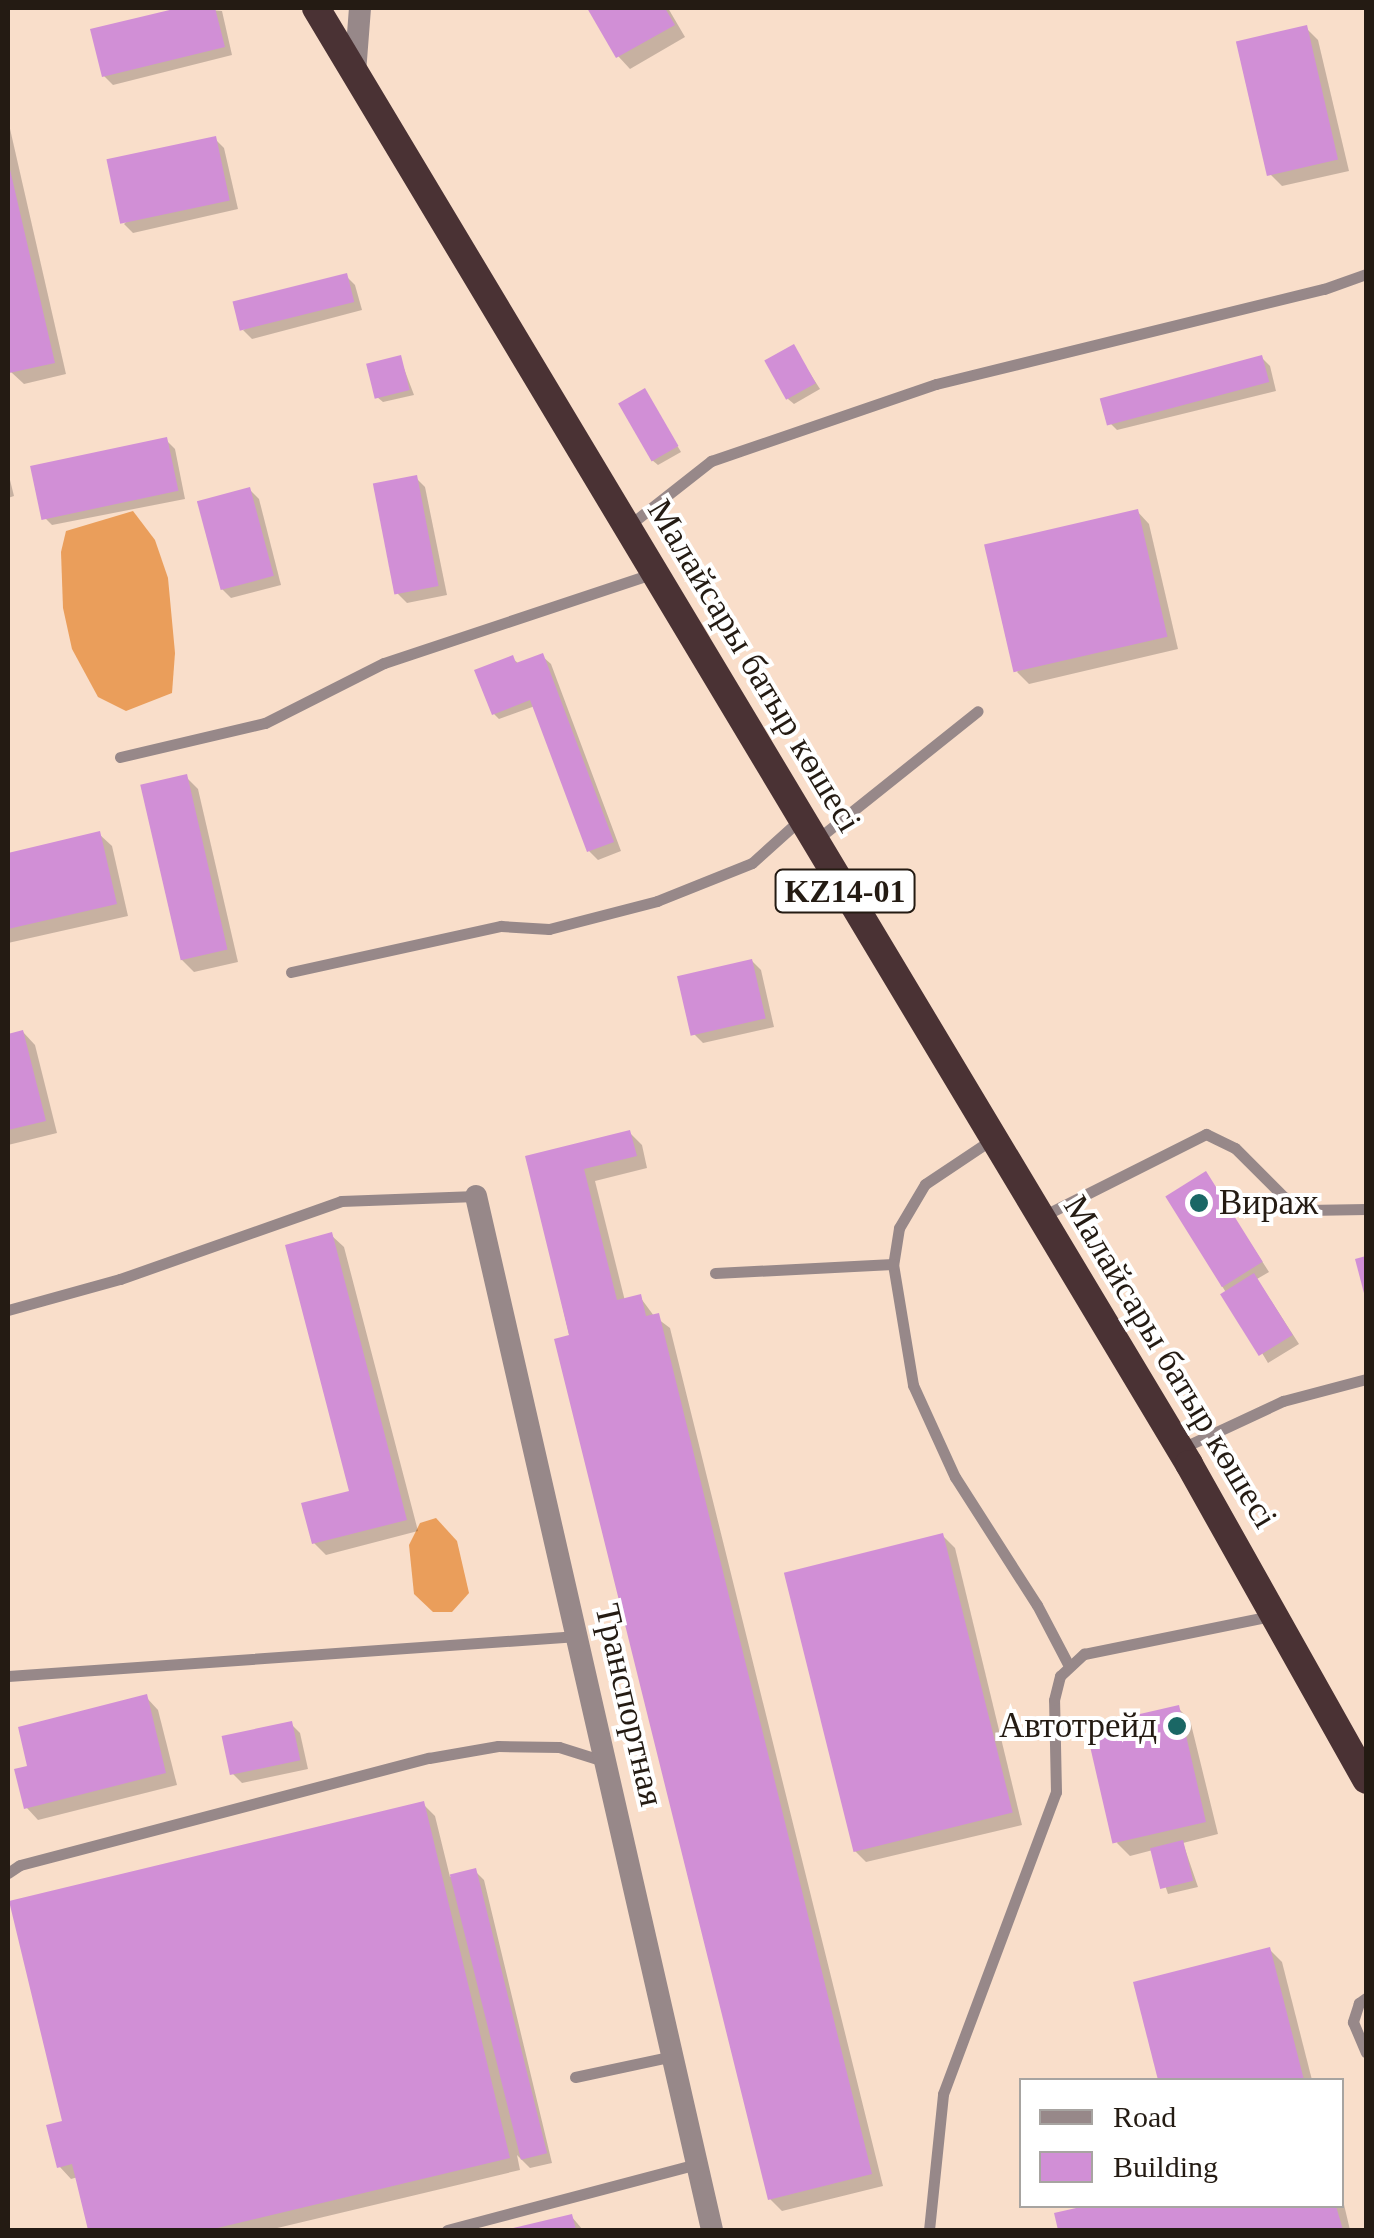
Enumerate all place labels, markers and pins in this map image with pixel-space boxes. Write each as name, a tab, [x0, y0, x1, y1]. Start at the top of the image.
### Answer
place label: Вираж	[1219, 1182, 1318, 1224]
marker: Вираж	[1188, 1192, 1210, 1214]
place label: Автотрейд	[999, 1705, 1157, 1747]
marker: Автотрейд	[1166, 1715, 1188, 1737]

